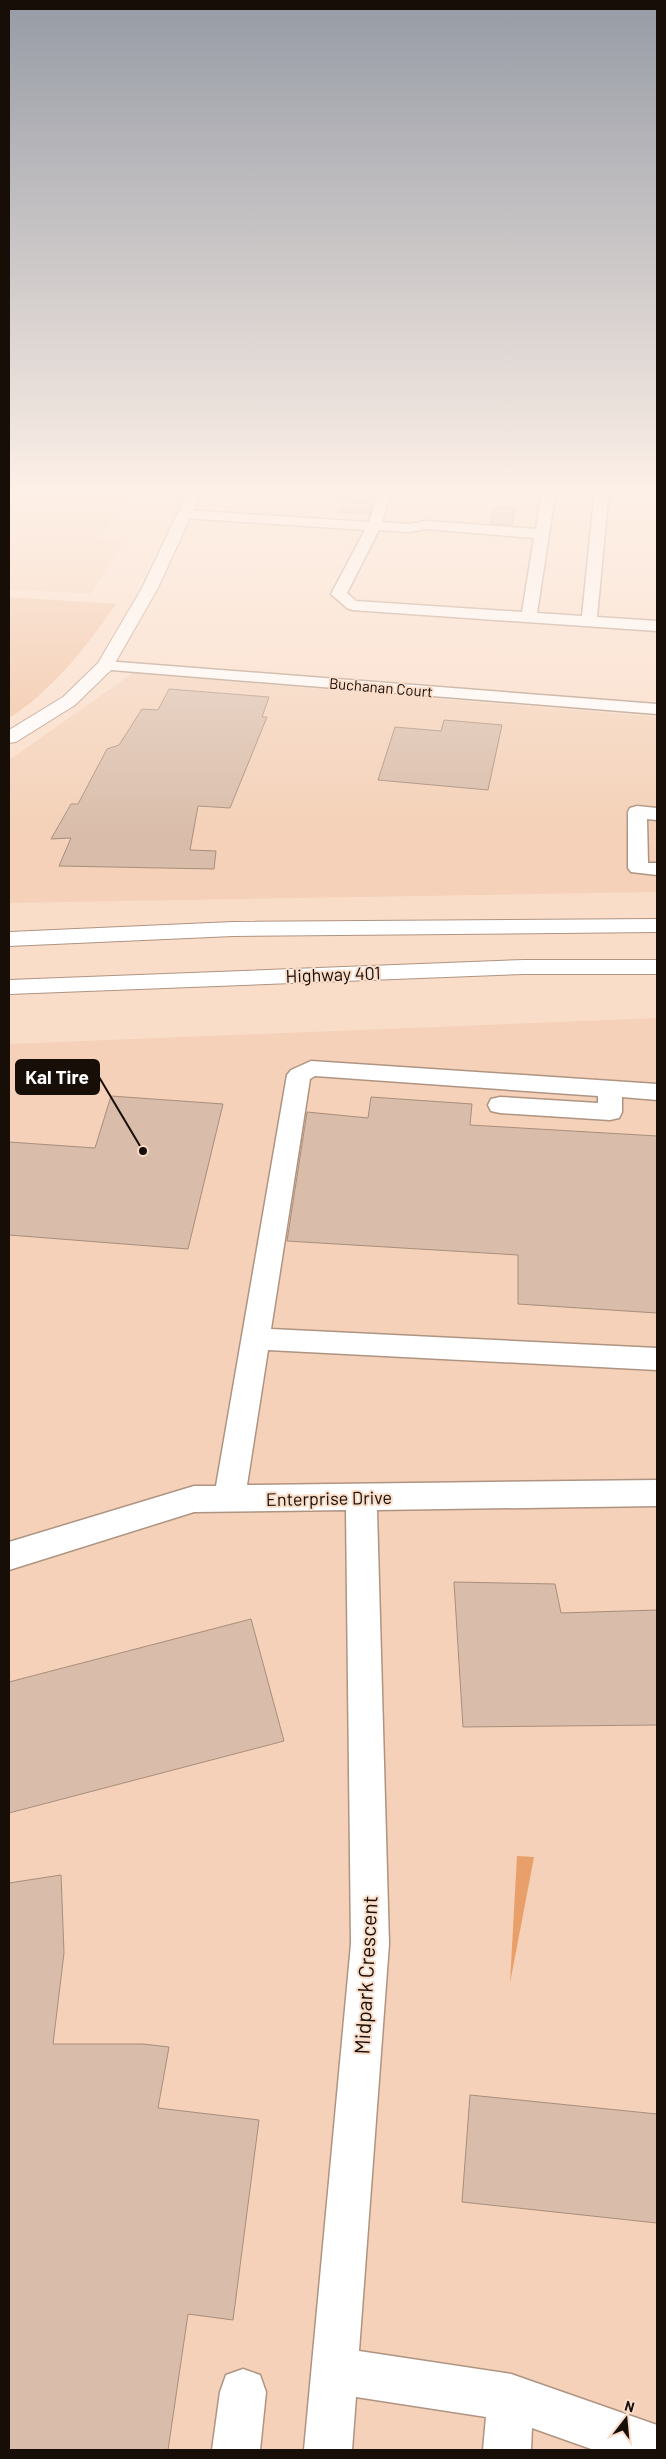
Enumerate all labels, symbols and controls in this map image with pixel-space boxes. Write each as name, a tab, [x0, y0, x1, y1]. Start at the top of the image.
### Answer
street label: Buchanan Court	[328, 673, 434, 701]
street label: Highway 401	[285, 961, 381, 987]
callout: Kal Tire	[16, 1060, 99, 1094]
text: Kal Tire	[25, 1065, 89, 1088]
street label: Enterprise Drive	[266, 1486, 392, 1510]
street label: Midpark Crescent	[348, 1895, 382, 2055]
north arrow	[601, 2394, 651, 2444]
text: N	[623, 2397, 637, 2415]

